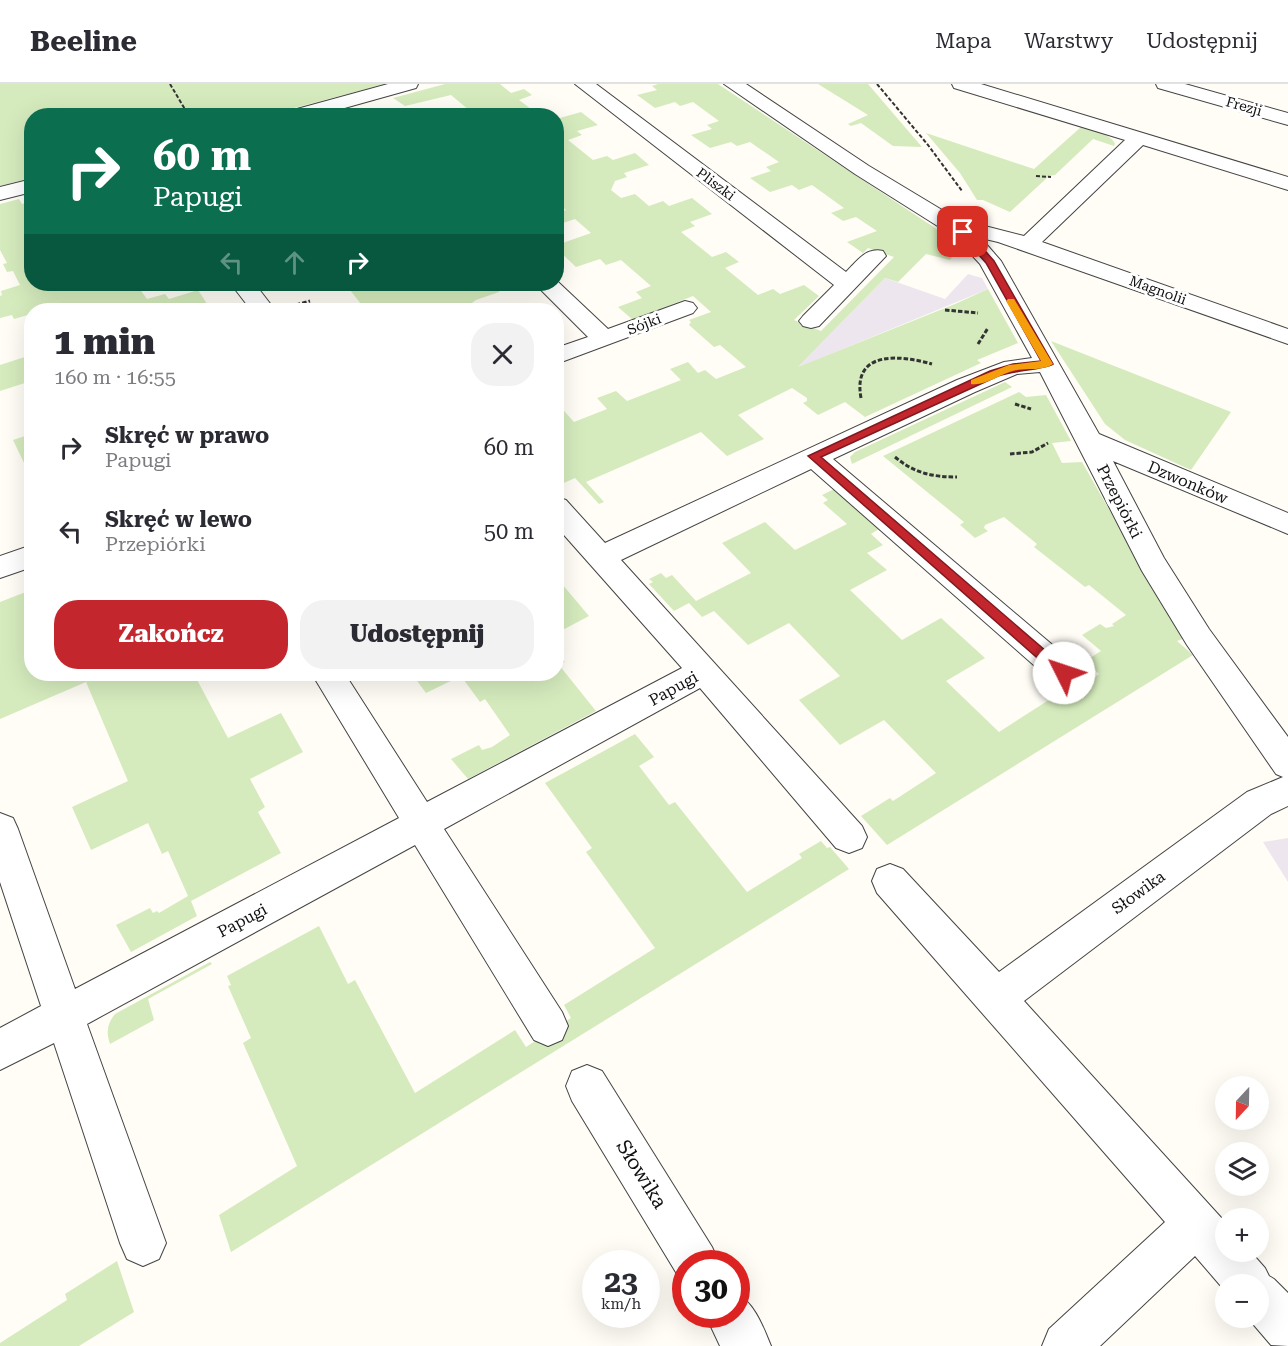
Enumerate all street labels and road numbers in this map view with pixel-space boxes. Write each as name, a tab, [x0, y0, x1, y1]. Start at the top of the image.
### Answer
street label: Frezji	[1224, 93, 1264, 119]
street label: Pliszki	[694, 164, 739, 204]
street label: Magnolii	[1127, 272, 1189, 308]
street label: Sójki	[625, 310, 664, 338]
street label: Dzwonków	[1145, 457, 1231, 508]
street label: Przepiórki	[1093, 461, 1146, 541]
street label: Papugi	[645, 667, 701, 710]
street label: Słowika	[1108, 867, 1169, 918]
street label: Papugi	[214, 900, 270, 941]
street label: Słowika	[612, 1135, 673, 1213]

